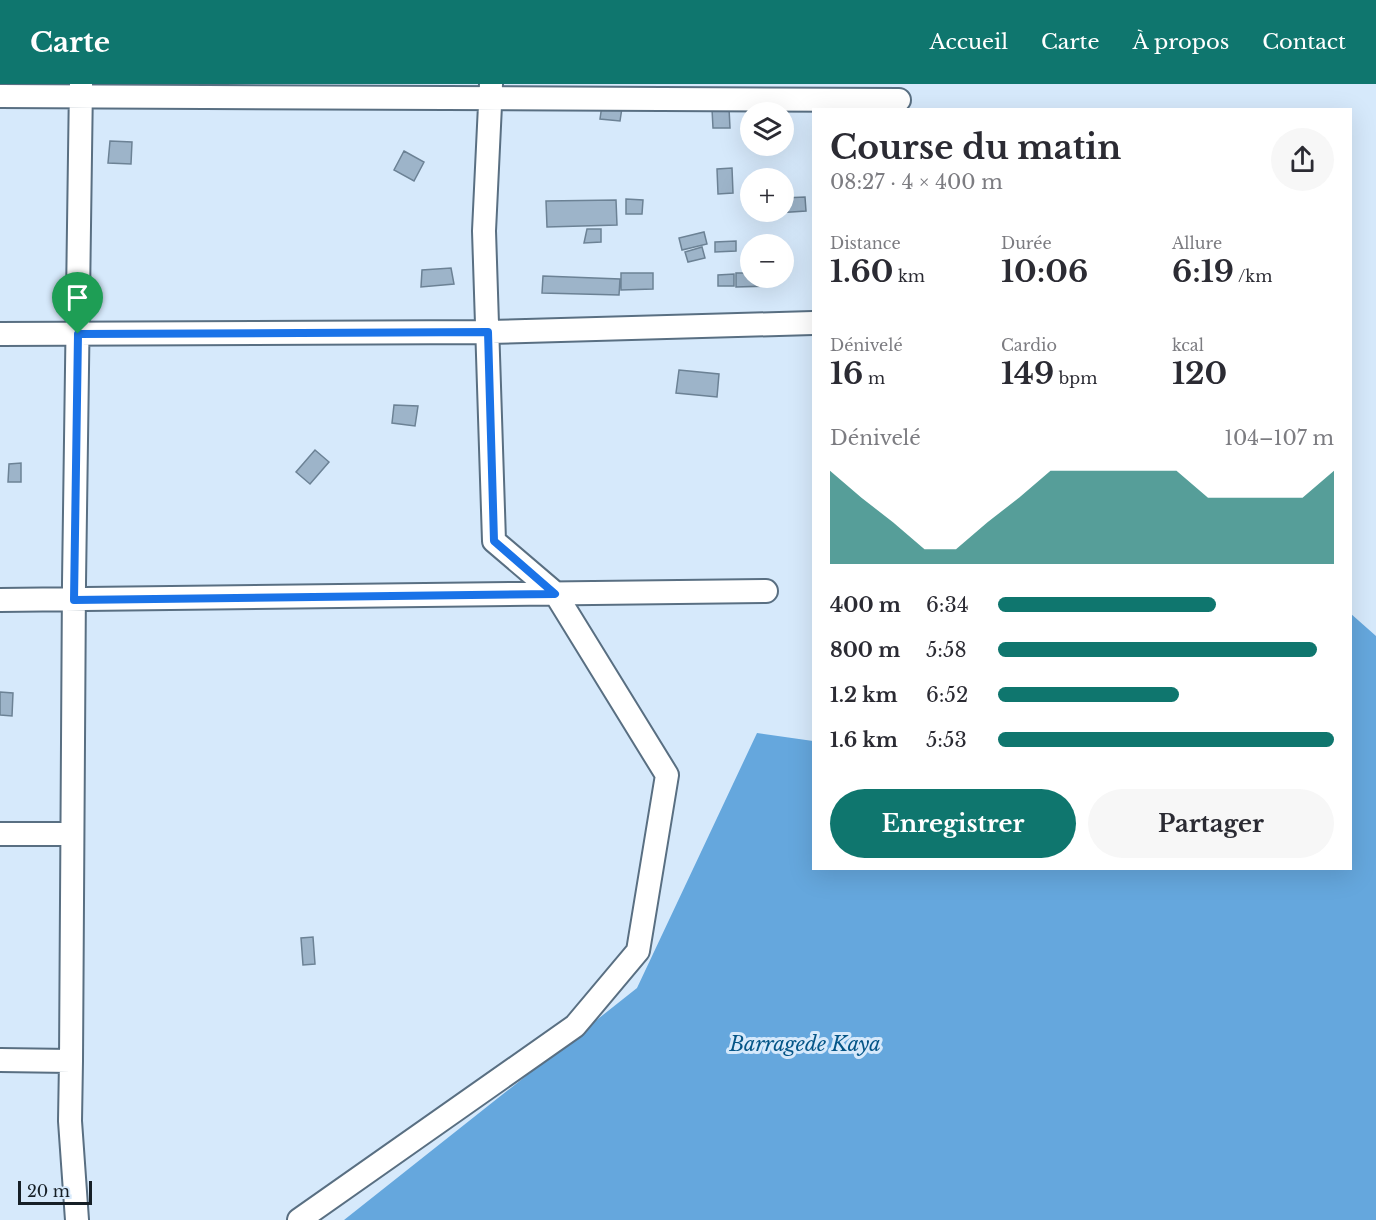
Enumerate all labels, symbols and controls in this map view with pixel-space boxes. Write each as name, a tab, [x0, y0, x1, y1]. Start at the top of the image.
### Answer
text: Carte	[30, 25, 110, 60]
text: Accueil	[930, 29, 1008, 55]
text: Carte	[1041, 29, 1100, 55]
text: À propos	[1133, 29, 1229, 55]
text: Contact	[1262, 29, 1346, 55]
map controls	[740, 102, 794, 288]
button: layers	[740, 102, 794, 156]
text: Course du matin	[830, 127, 1121, 168]
button: share	[1271, 128, 1334, 191]
button: +	[740, 168, 794, 222]
text: 08:27 · 4 × 400 m	[830, 170, 1003, 194]
text: Distance	[830, 233, 901, 253]
text: Durée	[1001, 233, 1052, 253]
text: Allure	[1172, 233, 1222, 253]
button: −	[740, 234, 794, 288]
text: 1.60	[830, 253, 893, 290]
text: 10:06	[1001, 253, 1088, 290]
text: 6:19	[1172, 253, 1234, 290]
text: km	[893, 266, 925, 286]
text: /km	[1234, 266, 1272, 286]
pin	[52, 272, 103, 334]
icon: arrive	[61, 281, 94, 314]
text: Dénivelé	[830, 335, 903, 355]
text: Cardio	[1001, 335, 1057, 355]
text: kcal	[1172, 335, 1204, 355]
text: 16	[830, 355, 863, 392]
text: 149	[1001, 355, 1054, 392]
text: 120	[1172, 355, 1227, 392]
text: m	[863, 368, 885, 388]
text: bpm	[1054, 368, 1097, 388]
text: Dénivelé	[830, 426, 921, 450]
text: 104–107 m	[1224, 426, 1334, 450]
text: 400 m	[830, 593, 901, 617]
text: 6:34	[926, 593, 969, 617]
text: 800 m	[830, 638, 900, 662]
text: 5:58	[926, 638, 967, 662]
text: 1.2 km	[830, 683, 898, 707]
text: 6:52	[926, 683, 968, 707]
text: 1.6 km	[830, 728, 898, 752]
text: 5:53	[926, 728, 967, 752]
button: Enregistrer	[830, 789, 1076, 858]
button: Partager	[1088, 789, 1334, 858]
water label: Barragede Kaya	[728, 1032, 881, 1056]
scale bar	[18, 1178, 92, 1206]
text: 20 m	[27, 1181, 70, 1201]

